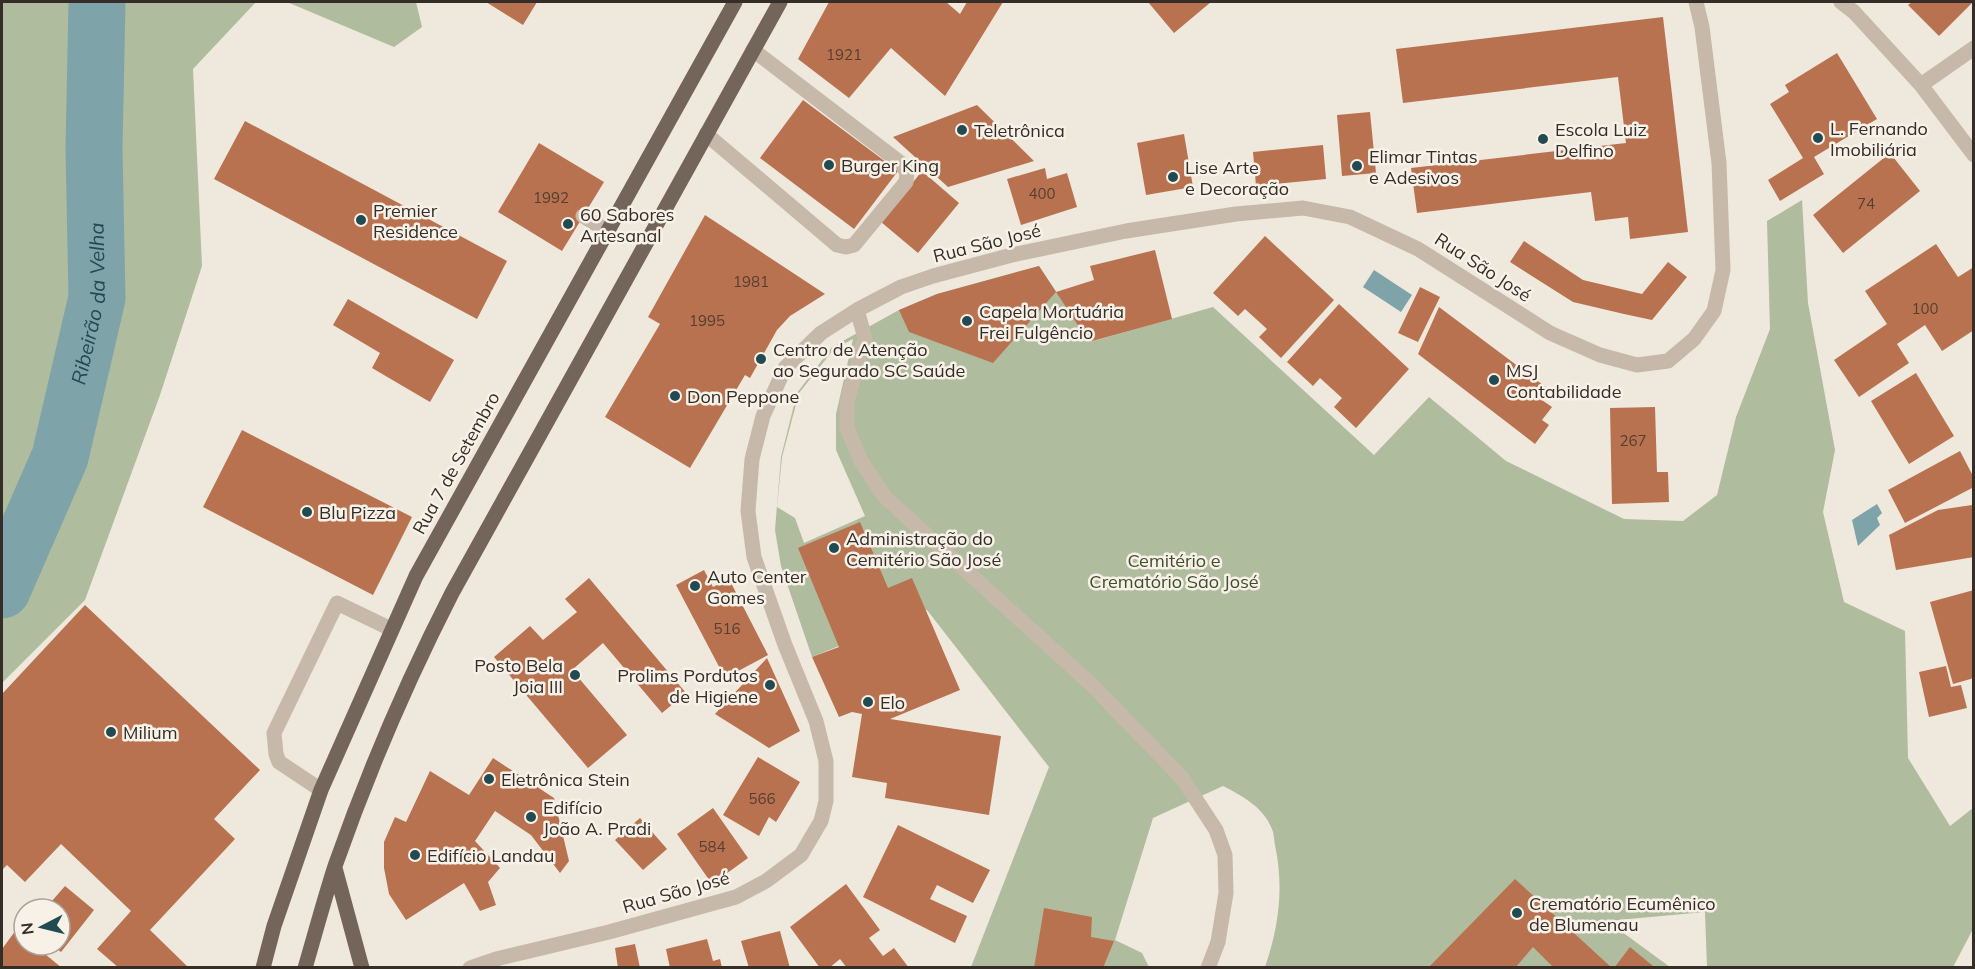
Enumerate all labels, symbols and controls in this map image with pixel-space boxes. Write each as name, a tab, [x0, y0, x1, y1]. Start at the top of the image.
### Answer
house number: 1921	[826, 45, 862, 64]
place label: L. Fernando Imobiliária	[1830, 117, 1928, 161]
place label: Escola Luiz Delfino	[1555, 118, 1647, 162]
place label: Teletrônica	[974, 119, 1065, 142]
marker: Teletrônica	[955, 123, 969, 137]
marker: L. Fernando Imobiliária	[1811, 131, 1825, 145]
marker: Escola Luiz Delfino	[1536, 132, 1550, 146]
place label: Elimar Tintas e Adesivos	[1369, 145, 1478, 189]
place label: Burger King	[841, 154, 939, 177]
place label: Lise Arte e Decoração	[1185, 156, 1289, 200]
marker: Burger King	[822, 158, 836, 172]
marker: Elimar Tintas e Adesivos	[1350, 159, 1364, 173]
marker: Lise Arte e Decoração	[1166, 170, 1180, 184]
house number: 400	[1028, 184, 1056, 203]
house number: 1992	[533, 188, 569, 207]
house number: 74	[1857, 194, 1875, 213]
place label: Premier Residence	[373, 199, 458, 243]
place label: 60 Sabores Artesanal	[580, 203, 675, 247]
marker: Premier Residence	[354, 213, 368, 227]
marker: 60 Sabores Artesanal	[561, 217, 575, 231]
street label: Rua São José	[931, 219, 1043, 267]
water label: Ribeirão da Velha	[65, 222, 110, 387]
street label: Rua São José	[1431, 227, 1535, 307]
house number: 1981	[733, 272, 769, 291]
house number: 100	[1911, 299, 1939, 318]
place label: Capela Mortuária Frei Fulgêncio	[979, 300, 1124, 344]
house number: 1995	[689, 311, 725, 330]
marker: Capela Mortuária Frei Fulgêncio	[960, 314, 974, 328]
place label: Centro de Atenção ao Segurado SC Saúde	[773, 338, 965, 382]
marker: Centro de Atenção ao Segurado SC Saúde	[754, 352, 768, 366]
place label: MSJ Contabilidade	[1506, 359, 1621, 403]
marker: MSJ Contabilidade	[1487, 373, 1501, 387]
place label: Don Peppone	[687, 385, 799, 408]
street label: Rua 7 de Setembro	[407, 388, 505, 538]
marker: Don Peppone	[668, 389, 682, 403]
house number: 267	[1619, 431, 1647, 450]
place label: Blu Pizza	[319, 501, 396, 524]
marker: Blu Pizza	[300, 505, 314, 519]
place label: Administração do Cemitério São José	[846, 527, 1001, 571]
marker: Administração do Cemitério São José	[827, 541, 841, 555]
park label: Cemitério e Crematório São José	[1089, 549, 1259, 593]
place label: Auto Center Gomes	[707, 565, 807, 609]
marker: Auto Center Gomes	[688, 579, 702, 593]
house number: 516	[713, 619, 741, 638]
place label: Posto Bela Joia III	[474, 654, 563, 698]
place label: Prolims Pordutos de Higiene	[617, 664, 758, 708]
marker: Posto Bela Joia III	[568, 668, 582, 682]
marker: Prolims Pordutos de Higiene	[763, 678, 777, 692]
place label: Elo	[880, 691, 905, 714]
marker: Elo	[861, 695, 875, 709]
place label: Milium	[123, 721, 178, 744]
marker: Milium	[104, 725, 118, 739]
place label: Eletrônica Stein	[501, 768, 630, 791]
marker: Eletrônica Stein	[482, 772, 496, 786]
house number: 566	[748, 789, 776, 808]
place label: Edifício João A. Pradi	[543, 796, 651, 840]
marker: Edifício João A. Pradi	[524, 810, 538, 824]
house number: 584	[698, 837, 726, 856]
place label: Edifício Landau	[427, 844, 554, 867]
marker: Edifício Landau	[408, 848, 422, 862]
street label: Rua São José	[620, 866, 732, 918]
place label: Crematório Ecumênico de Blumenau	[1529, 892, 1716, 936]
north arrow	[12, 897, 72, 957]
marker: Crematório Ecumênico de Blumenau	[1510, 906, 1524, 920]
text: N	[16, 922, 38, 936]

